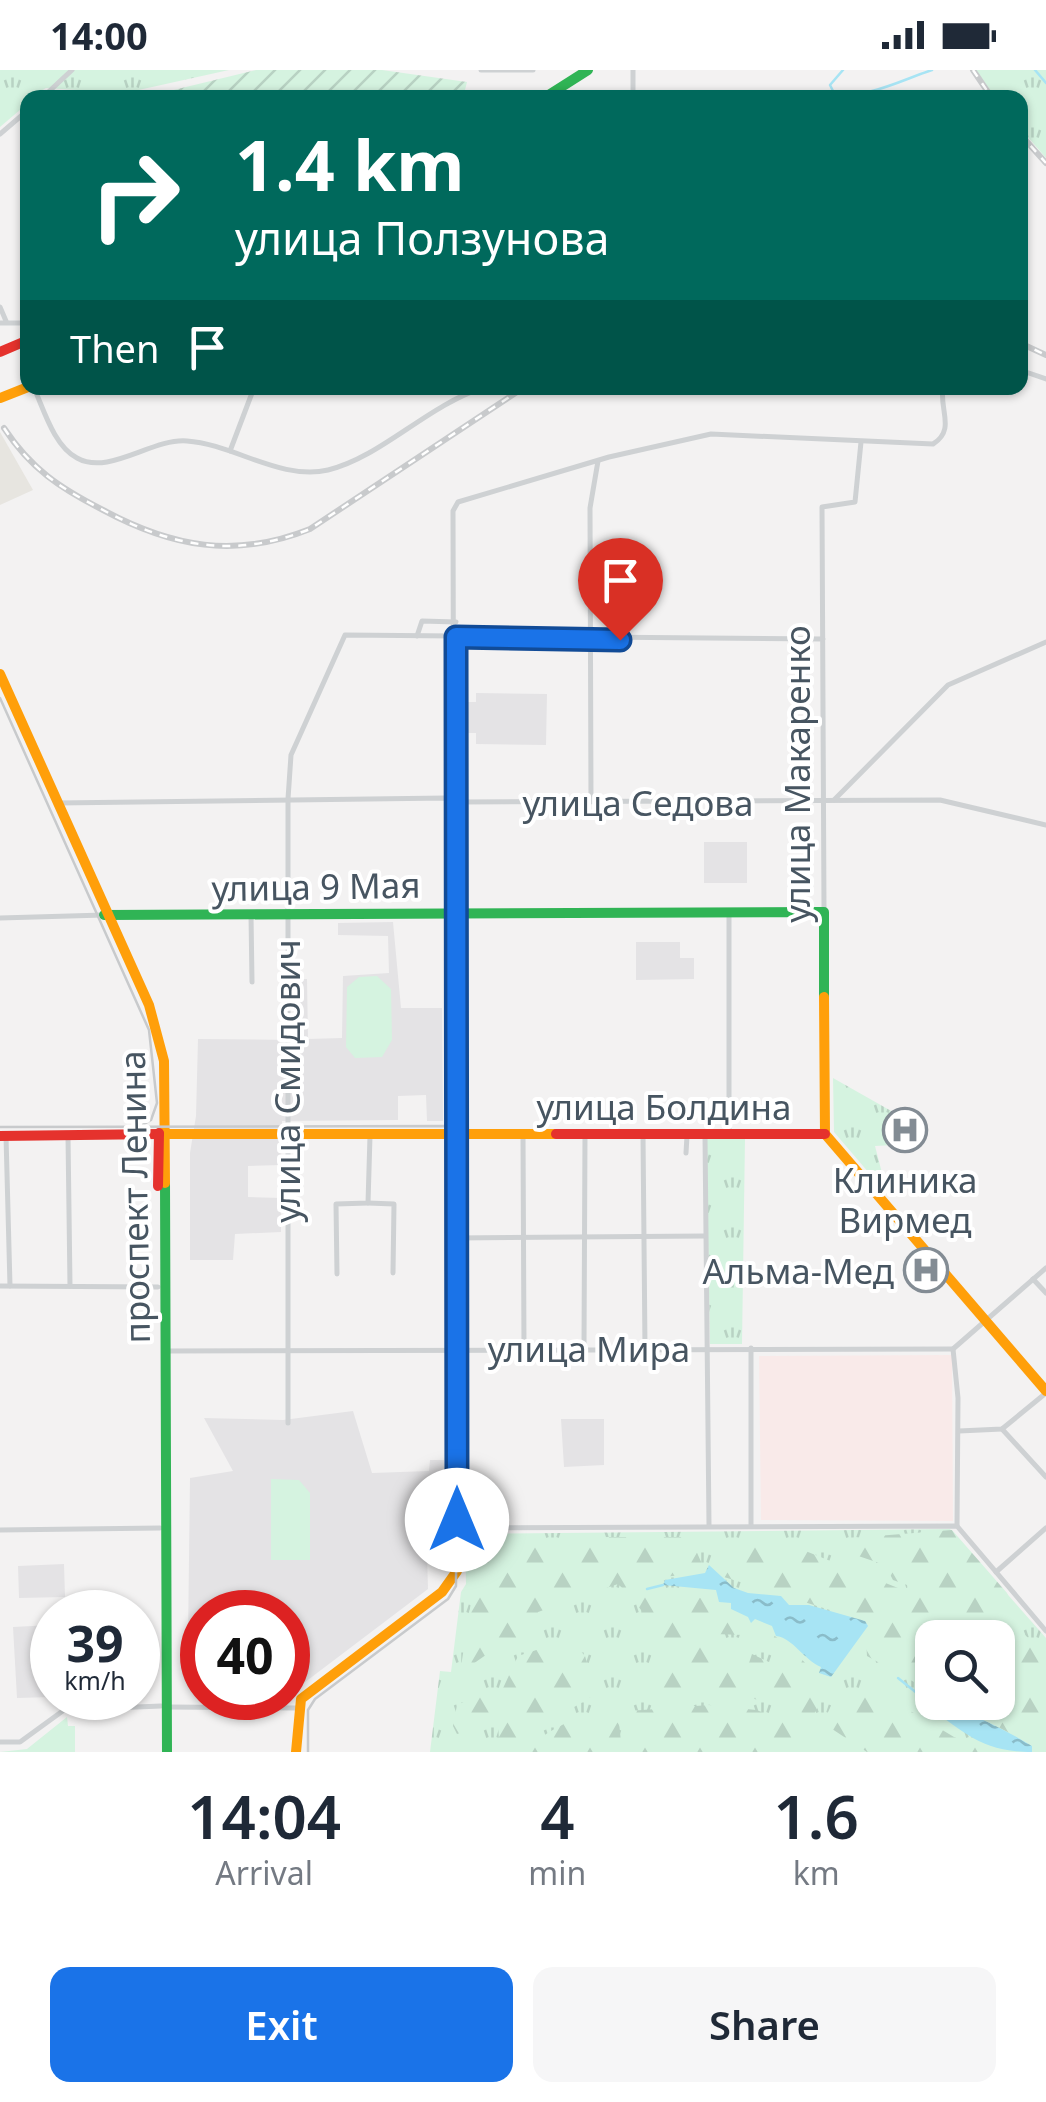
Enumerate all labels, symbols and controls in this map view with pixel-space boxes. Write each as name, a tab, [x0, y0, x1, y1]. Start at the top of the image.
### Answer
text: 14:00	[50, 9, 148, 61]
text: 1.4 km	[235, 116, 465, 212]
icon: right	[70, 130, 200, 260]
text: улица Ползунова	[235, 207, 610, 268]
icon: arrive	[180, 320, 235, 375]
text: Then	[70, 322, 160, 374]
pin	[578, 538, 663, 641]
icon: arrive	[593, 553, 648, 608]
street label: улица Макаренко	[773, 625, 820, 923]
street label: улица Седова	[523, 779, 753, 826]
street label: улица 9 Мая	[211, 861, 421, 911]
street label: улица Смидович	[263, 939, 310, 1223]
street label: проспект Ленина	[108, 1050, 160, 1344]
street label: улица Болдина	[536, 1083, 792, 1130]
hospital icon: Клиника Вирмед	[882, 1107, 928, 1153]
place label: Клиника Вирмед	[833, 1156, 977, 1243]
place label: Альма-Мед	[703, 1247, 894, 1294]
hospital icon: Альма-Мед	[903, 1247, 949, 1293]
street label: улица Мира	[488, 1325, 690, 1372]
position arrow	[405, 1468, 509, 1572]
speed limit sign: 40	[180, 1590, 310, 1720]
text: 39	[66, 1609, 124, 1677]
map controls	[915, 1620, 1015, 1720]
button: search	[915, 1620, 1015, 1720]
text: km/h	[64, 1663, 126, 1697]
text: 14:04	[187, 1775, 341, 1857]
text: 4	[540, 1775, 574, 1857]
text: 1.6	[774, 1775, 859, 1857]
text: Arrival	[215, 1851, 313, 1894]
text: min	[528, 1851, 586, 1894]
text: km	[793, 1851, 840, 1894]
button: Exit	[50, 1967, 513, 2082]
button: Share	[533, 1967, 996, 2082]

